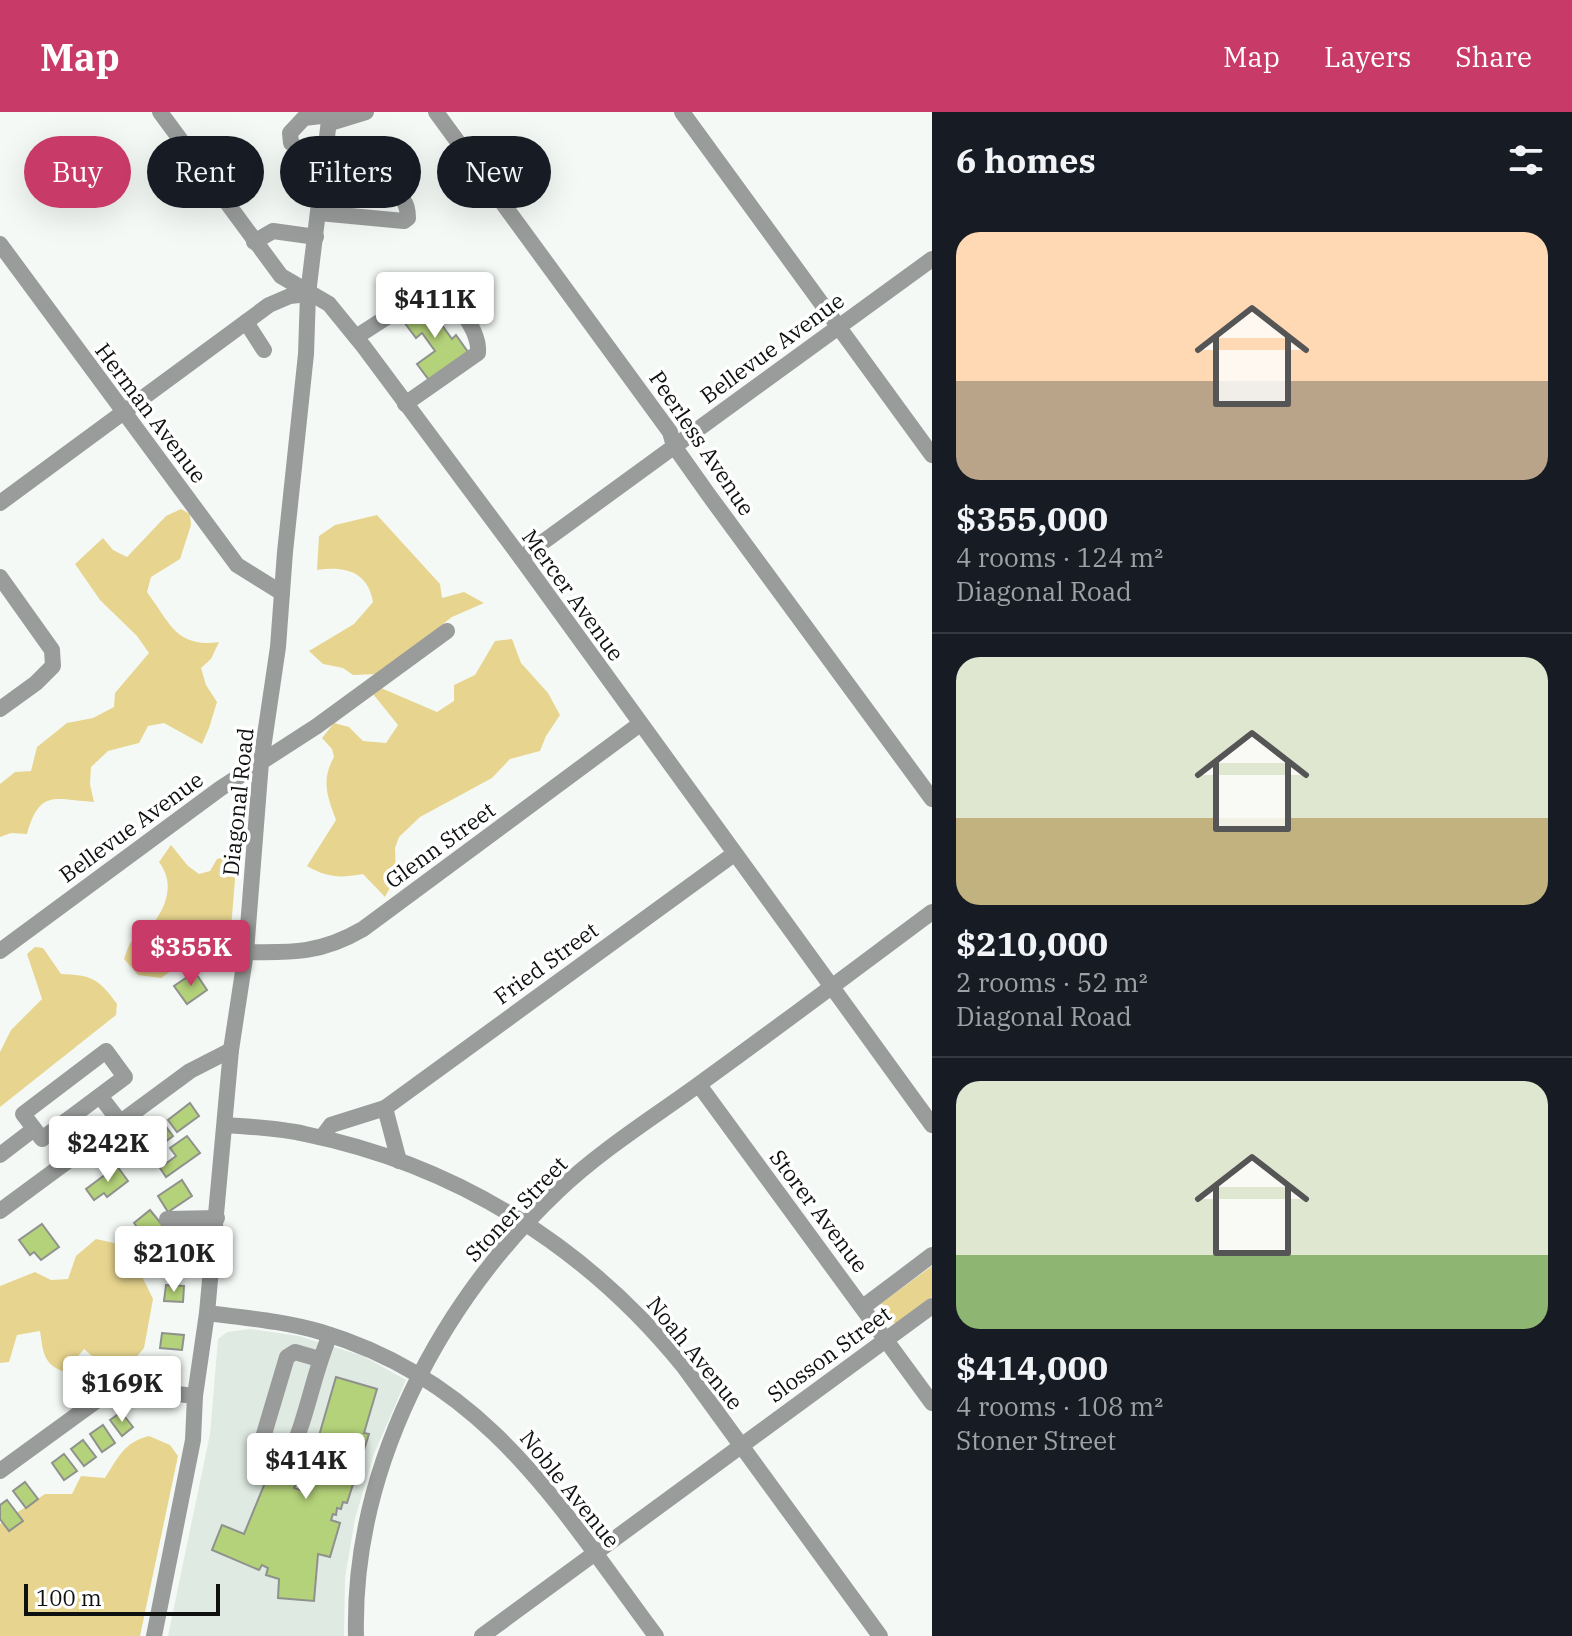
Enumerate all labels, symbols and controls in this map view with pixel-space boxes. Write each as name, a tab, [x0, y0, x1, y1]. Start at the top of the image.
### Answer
text: Map	[40, 32, 120, 81]
text: Map	[1223, 38, 1280, 75]
text: Layers	[1324, 38, 1411, 75]
text: Share	[1455, 38, 1532, 75]
chip: Buy	[24, 136, 131, 208]
chip: Rent	[147, 136, 264, 208]
chip: Filters	[280, 136, 421, 208]
chip: New	[437, 136, 551, 208]
text: 6 homes	[956, 138, 1096, 182]
icon: filters	[1504, 138, 1548, 182]
pin: $411K	[379, 272, 491, 340]
text: $411K	[394, 281, 476, 315]
icon: home	[1180, 284, 1324, 428]
street label: Bellevue Avenue	[694, 286, 849, 410]
street label: Herman Avenue	[89, 337, 214, 489]
street label: Peerless Avenue	[643, 365, 762, 521]
text: $355,000	[956, 496, 1108, 540]
street label: Mercer Avenue	[516, 523, 631, 666]
text: 4 rooms · 124 m²	[956, 540, 1163, 574]
text: Diagonal Road	[956, 574, 1132, 608]
icon: home	[1180, 709, 1324, 853]
street label: Diagonal Road	[215, 726, 260, 877]
street label: Bellevue Avenue	[53, 765, 208, 889]
street label: Glenn Street	[379, 795, 501, 894]
street label: Fried Street	[488, 915, 604, 1010]
pin: $355K	[135, 920, 247, 988]
text: $210,000	[956, 921, 1108, 965]
text: $355K	[150, 929, 232, 963]
text: 2 rooms · 52 m²	[956, 965, 1148, 999]
text: Diagonal Road	[956, 999, 1132, 1033]
pin: $242K	[52, 1116, 164, 1184]
text: $242K	[67, 1125, 149, 1159]
icon: home	[1180, 1133, 1324, 1277]
street label: Storer Avenue	[764, 1143, 875, 1278]
street label: Stoner Street	[458, 1150, 573, 1267]
pin: $210K	[118, 1226, 230, 1294]
text: $210K	[133, 1235, 215, 1269]
street label: Noah Avenue	[641, 1290, 750, 1415]
street label: Slosson Street	[761, 1299, 897, 1408]
text: $414,000	[956, 1345, 1108, 1389]
pin: $169K	[66, 1356, 178, 1424]
text: $169K	[81, 1365, 163, 1399]
text: 4 rooms · 108 m²	[956, 1389, 1163, 1423]
text: Stoner Street	[956, 1423, 1116, 1457]
street label: Noble Avenue	[514, 1424, 627, 1554]
pin: $414K	[250, 1433, 362, 1501]
text: $414K	[265, 1442, 347, 1476]
scale bar	[24, 1580, 220, 1616]
text: 100 m	[36, 1583, 102, 1612]

